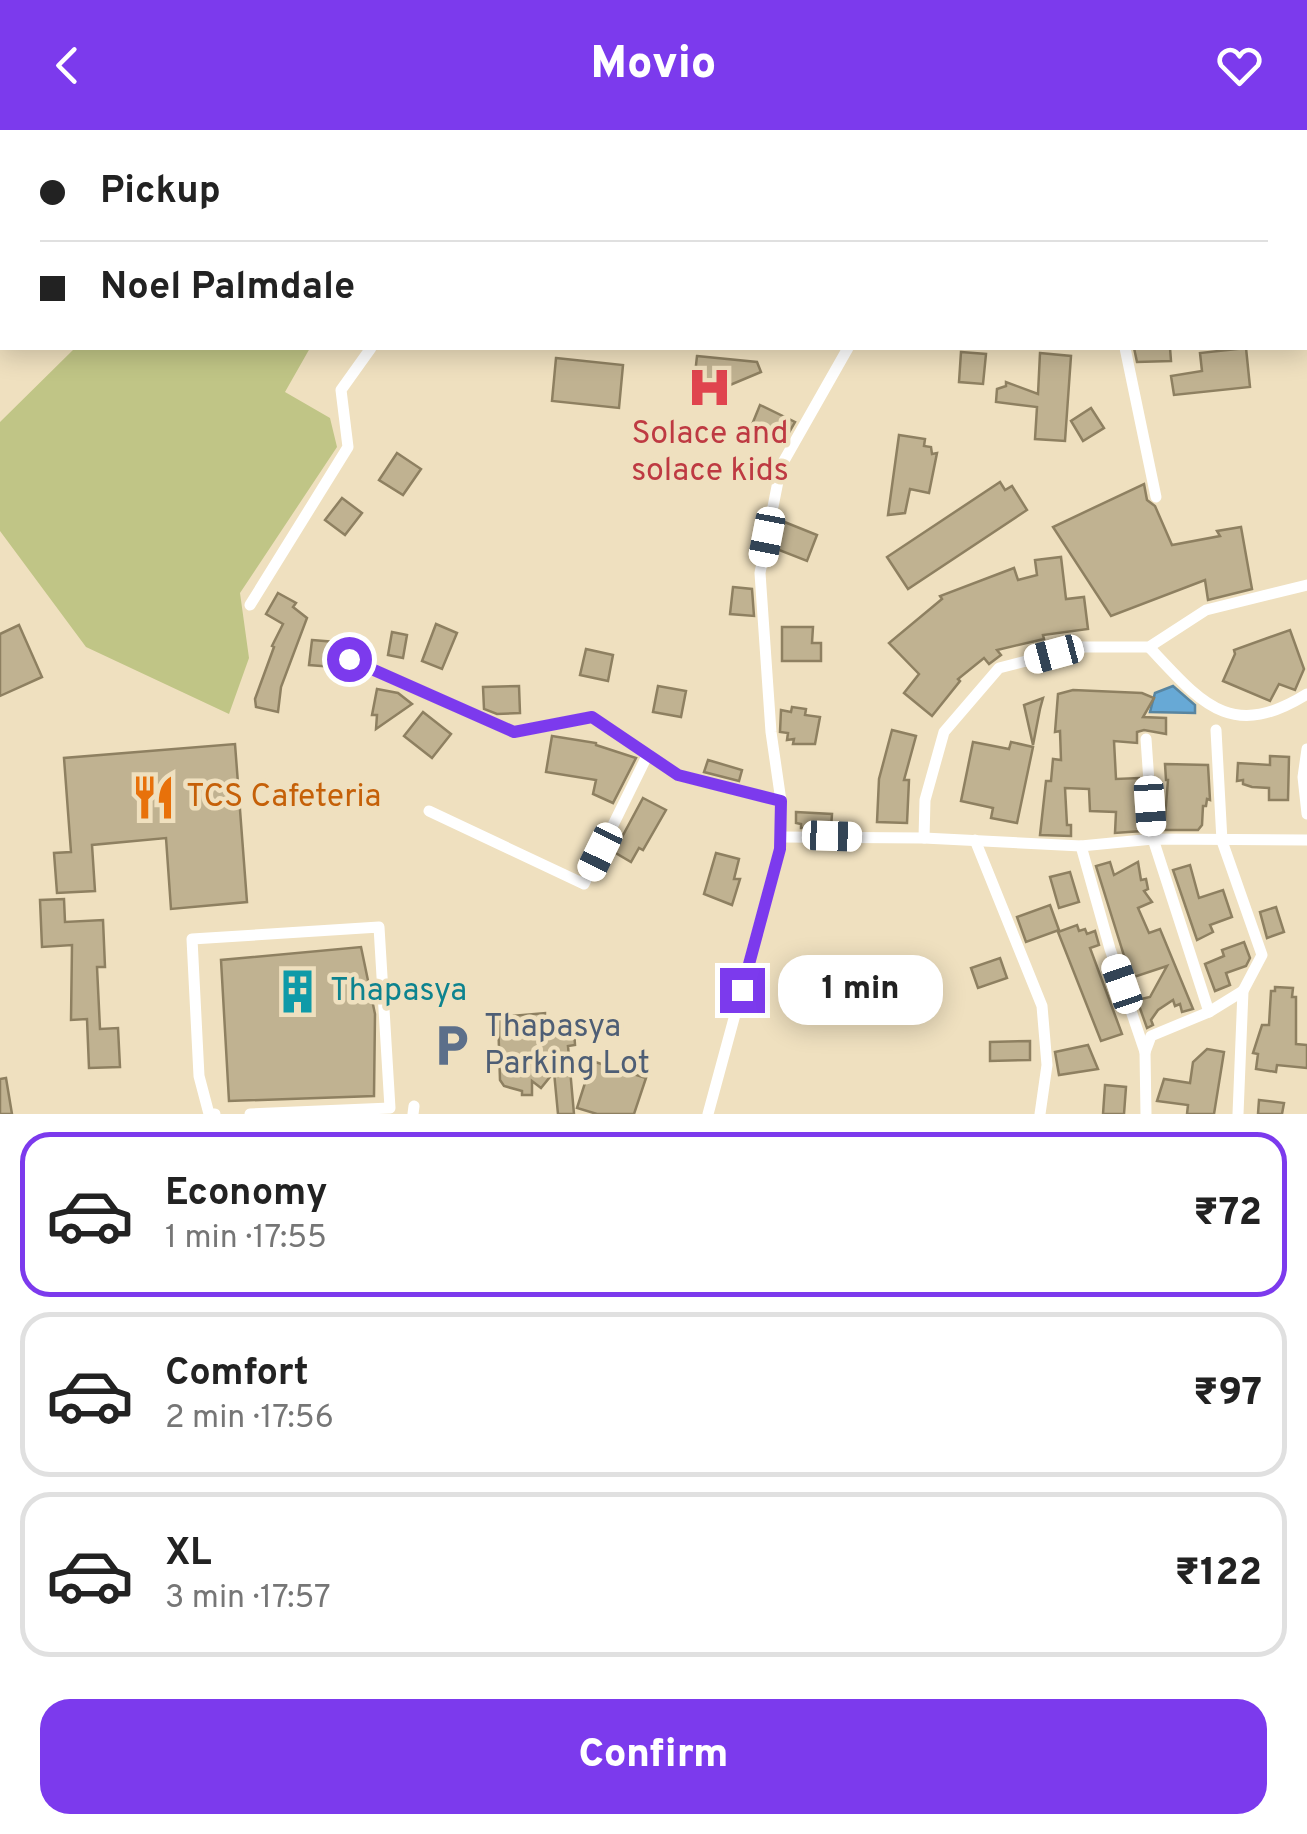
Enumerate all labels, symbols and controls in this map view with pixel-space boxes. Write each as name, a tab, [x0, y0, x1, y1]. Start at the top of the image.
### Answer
text: Movio	[591, 37, 716, 94]
icon: back	[40, 38, 95, 93]
icon: heart	[1212, 38, 1267, 93]
text: Pickup	[100, 168, 221, 217]
text: Noel Palmdale	[100, 264, 355, 313]
hospital icon: Solace and solace kids	[686, 363, 734, 411]
place label: Solace and solace kids	[631, 415, 789, 492]
car	[747, 505, 787, 569]
car	[1021, 632, 1087, 676]
route start	[327, 637, 372, 682]
restaurant icon: TCS Cafeteria	[129, 774, 177, 822]
car	[1133, 775, 1167, 837]
place label: TCS Cafeteria	[186, 778, 381, 818]
car	[573, 818, 627, 886]
car	[801, 820, 863, 852]
car	[1098, 951, 1146, 1017]
callout: 1 min	[777, 955, 942, 1025]
building icon: Thapasya	[273, 968, 321, 1016]
route end	[720, 968, 765, 1013]
text: 1 min	[821, 970, 900, 1010]
place label: Thapasya	[330, 972, 467, 1012]
place label: Thapasya Parking Lot	[484, 1008, 650, 1085]
parking icon: Thapasya Parking Lot	[427, 1022, 475, 1070]
icon: car	[45, 1170, 135, 1260]
text: Economy	[165, 1170, 327, 1219]
text: ₹72	[1194, 1190, 1262, 1239]
text: 1 min · 17:55	[165, 1219, 327, 1259]
icon: car	[45, 1350, 135, 1440]
text: Comfort	[165, 1350, 309, 1399]
text: ₹97	[1193, 1370, 1262, 1419]
text: 2 min · 17:56	[165, 1399, 334, 1439]
icon: car	[45, 1530, 135, 1620]
text: XL	[165, 1530, 212, 1579]
text: ₹122	[1175, 1550, 1262, 1599]
text: 3 min · 17:57	[165, 1579, 331, 1619]
button: Confirm	[40, 1699, 1267, 1814]

